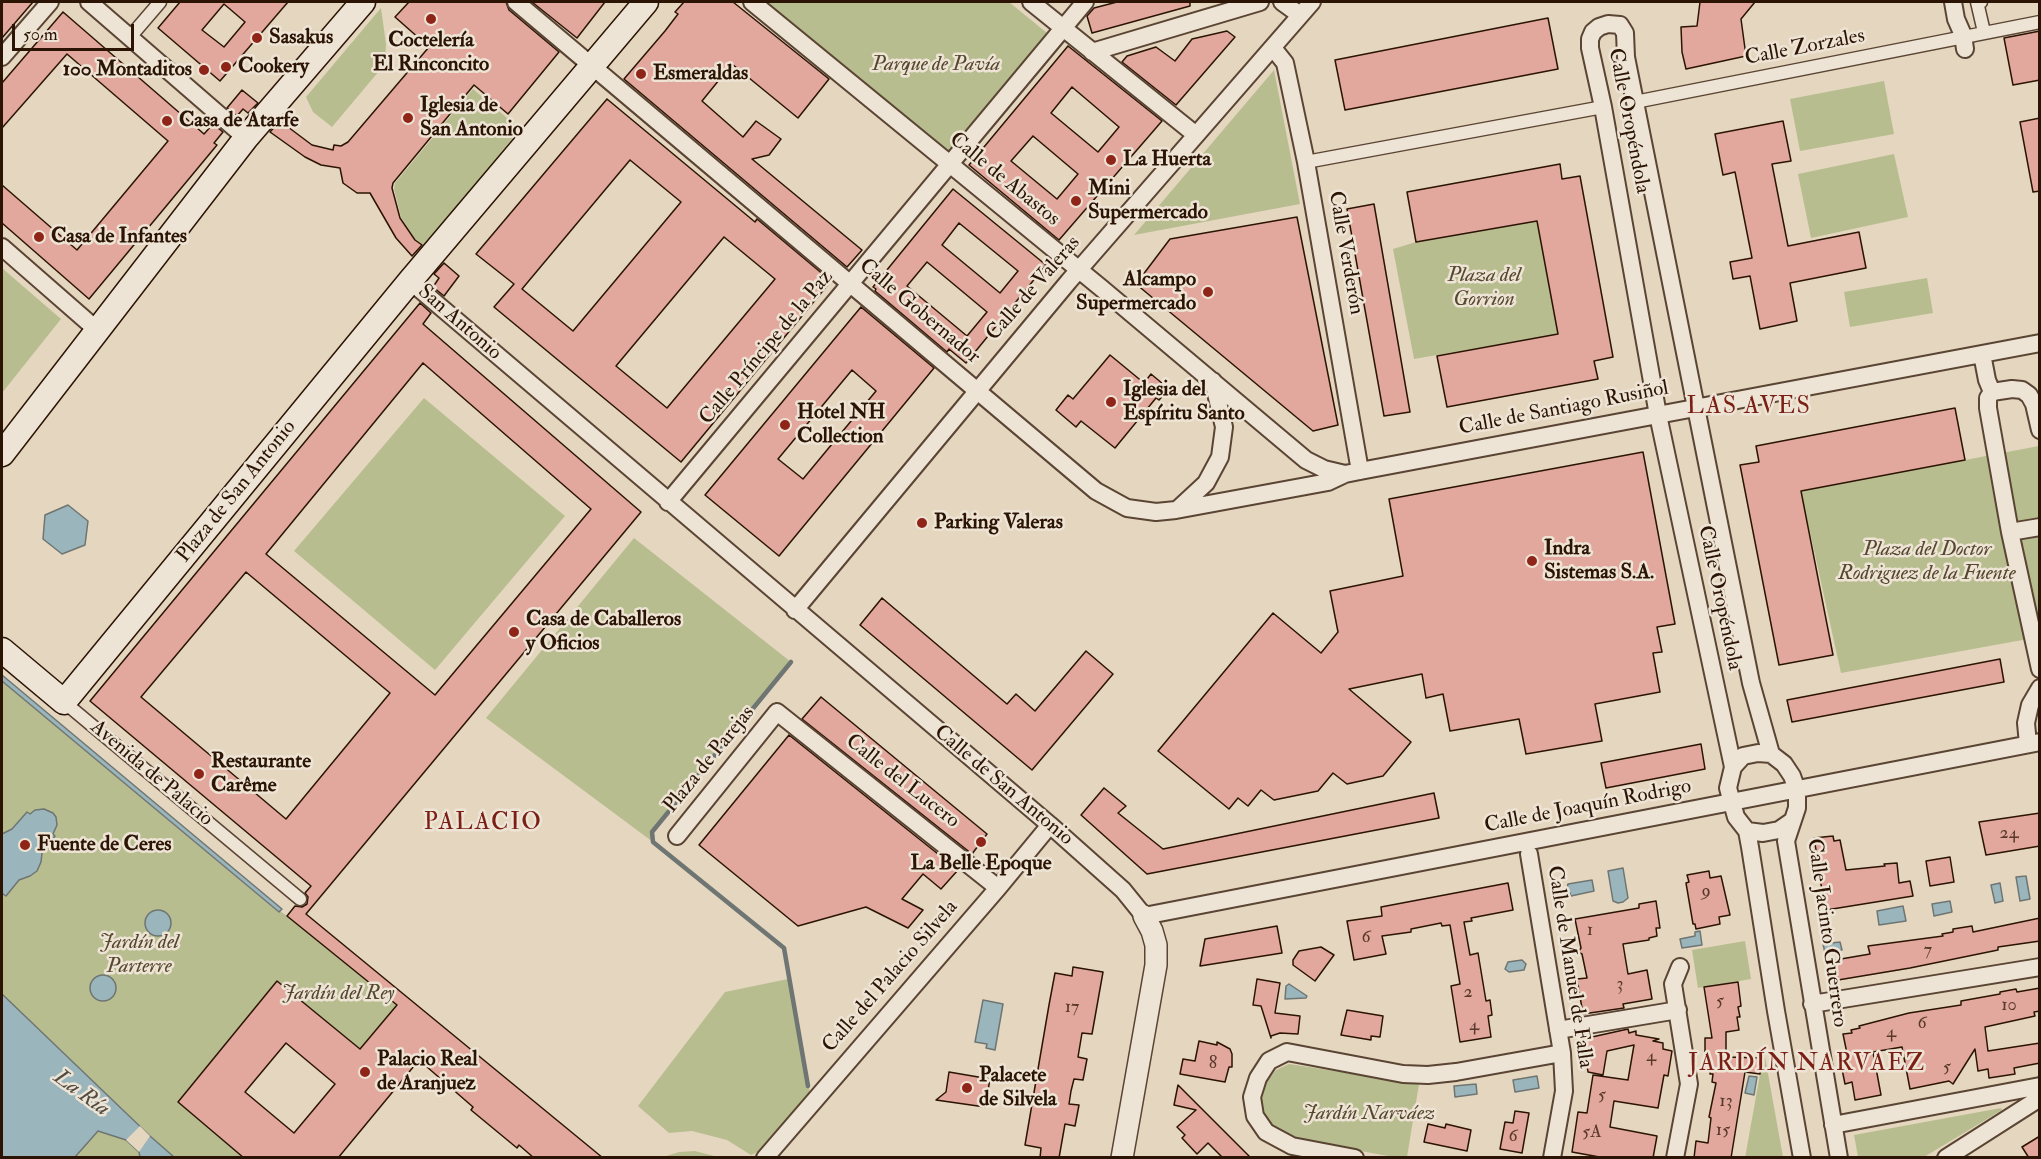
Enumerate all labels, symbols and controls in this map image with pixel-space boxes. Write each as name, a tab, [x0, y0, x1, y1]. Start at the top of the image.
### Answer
scale bar	[15, 12, 136, 50]
marker: Coctelería El Rinconcito	[424, 12, 438, 26]
text: 50 m	[23, 23, 58, 46]
street label: Calle Zorzales	[1743, 24, 1867, 72]
place label: Sasakus	[269, 25, 333, 51]
place label: Coctelería El Rinconcito	[373, 28, 489, 78]
marker: Sasakus	[250, 31, 264, 45]
street label: Calle Oropéndola	[1602, 46, 1654, 196]
park label: Parque de Pavía	[872, 52, 1000, 78]
place label: Cookery	[238, 54, 309, 80]
place label: 100 Montaditos	[63, 57, 192, 83]
marker: Cookery	[219, 60, 233, 74]
place label: Esmeraldas	[653, 61, 748, 87]
marker: 100 Montaditos	[197, 63, 211, 77]
marker: Esmeraldas	[634, 67, 648, 81]
place label: Iglesia de San Antonio	[420, 93, 523, 143]
place label: Casa de Atarfe	[179, 108, 299, 134]
marker: Iglesia de San Antonio	[401, 111, 415, 125]
marker: Casa de Atarfe	[160, 114, 174, 128]
street label: Calle de Abastos	[944, 128, 1064, 232]
place label: La Huerta	[1123, 147, 1211, 173]
marker: La Huerta	[1104, 153, 1118, 167]
place label: Mini Supermercado	[1088, 176, 1208, 226]
street label: Calle Verderón	[1322, 189, 1368, 317]
marker: Mini Supermercado	[1069, 194, 1083, 208]
place label: Casa de Infantes	[51, 224, 187, 250]
marker: Casa de Infantes	[32, 230, 46, 244]
street label: Calle de Valeras	[982, 231, 1086, 347]
street label: Calle Gobernador	[853, 254, 985, 370]
park label: Plaza del Gorrion	[1447, 263, 1521, 313]
street label: Calle Príncipe de la Paz	[695, 265, 839, 431]
place label: Alcampo Supermercado	[1076, 267, 1196, 317]
street label: San Antonio	[412, 280, 506, 366]
marker: Alcampo Supermercado	[1201, 285, 1215, 299]
street label: Calle de Santiago Rusiñol	[1457, 376, 1671, 442]
place label: Iglesia del Espíritu Santo	[1123, 377, 1245, 427]
district label: LAS AVES	[1687, 394, 1811, 422]
marker: Iglesia del Espíritu Santo	[1104, 395, 1118, 409]
place label: Hotel NH Collection	[797, 400, 885, 450]
street label: Plaza de San Antonio	[172, 416, 302, 568]
marker: Hotel NH Collection	[778, 418, 792, 432]
place label: Parking Valeras	[934, 510, 1063, 536]
marker: Parking Valeras	[915, 516, 929, 530]
street label: Calle Oropéndola	[1691, 523, 1747, 673]
place label: Indra Sistemas S.A.	[1544, 536, 1654, 586]
park label: Plaza del Doctor Rodriguez de la Fuente	[1838, 537, 2016, 587]
marker: Indra Sistemas S.A.	[1525, 554, 1539, 568]
place label: Casa de Caballeros y Oficios	[526, 607, 681, 657]
marker: Casa de Caballeros y Oficios	[507, 625, 521, 639]
street label: Plaza de Parejas	[659, 701, 761, 819]
street label: Avenida de Palacio	[85, 715, 217, 833]
street label: Calle de San Antonio	[928, 720, 1078, 852]
street label: Calle del Lucero	[840, 730, 964, 834]
place label: Restaurante Carême	[211, 749, 311, 799]
marker: Restaurante Carême	[192, 767, 206, 781]
street label: Calle de Joaquín Rodrigo	[1483, 775, 1693, 839]
district label: PALACIO	[424, 810, 542, 838]
house number: 24	[2000, 823, 2018, 845]
place label: Fuente de Ceres	[37, 832, 171, 858]
marker: La Belle Epoque	[974, 835, 988, 849]
street label: Calle Jacinto Guerrero	[1800, 837, 1852, 1029]
marker: Fuente de Ceres	[18, 838, 32, 852]
place label: La Belle Epoque	[910, 851, 1052, 877]
street label: Calle de Manuel de Falla	[1541, 864, 1597, 1070]
house number: 9	[1701, 881, 1711, 903]
street label: Calle del Palacio Silvela	[818, 896, 964, 1058]
house number: 1	[1587, 920, 1593, 942]
house number: 6	[1361, 927, 1371, 949]
park label: Jardín del Parterre	[99, 930, 179, 980]
house number: 7	[1924, 940, 1932, 962]
house number: 3	[1617, 974, 1623, 996]
park label: Jardín del Rey	[281, 981, 395, 1007]
house number: 2	[1463, 982, 1473, 1004]
house number: 5	[1716, 991, 1724, 1013]
house number: 10	[2001, 995, 2017, 1017]
house number: 17	[1065, 997, 1079, 1019]
house number: 6	[1917, 1013, 1927, 1035]
house number: 4	[1469, 1015, 1479, 1037]
house number: 4	[1886, 1022, 1896, 1044]
house number: 4	[1646, 1046, 1656, 1068]
place label: Palacio Real de Aranjuez	[377, 1047, 478, 1097]
district label: JARDÍN NARVAEZ	[1688, 1051, 1926, 1079]
house number: 8	[1209, 1053, 1217, 1075]
house number: 5	[1943, 1057, 1951, 1079]
place label: Palacete de Silvela	[979, 1063, 1057, 1113]
water label: La Ría	[48, 1065, 114, 1123]
marker: Palacio Real de Aranjuez	[358, 1065, 372, 1079]
marker: Palacete de Silvela	[960, 1081, 974, 1095]
house number: 5	[1598, 1085, 1606, 1107]
house number: 13	[1719, 1091, 1733, 1113]
park label: Jardín Narváez	[1303, 1101, 1435, 1127]
house number: 15	[1716, 1120, 1730, 1142]
house number: 5A	[1582, 1122, 1602, 1144]
house number: 6	[1508, 1126, 1518, 1148]

